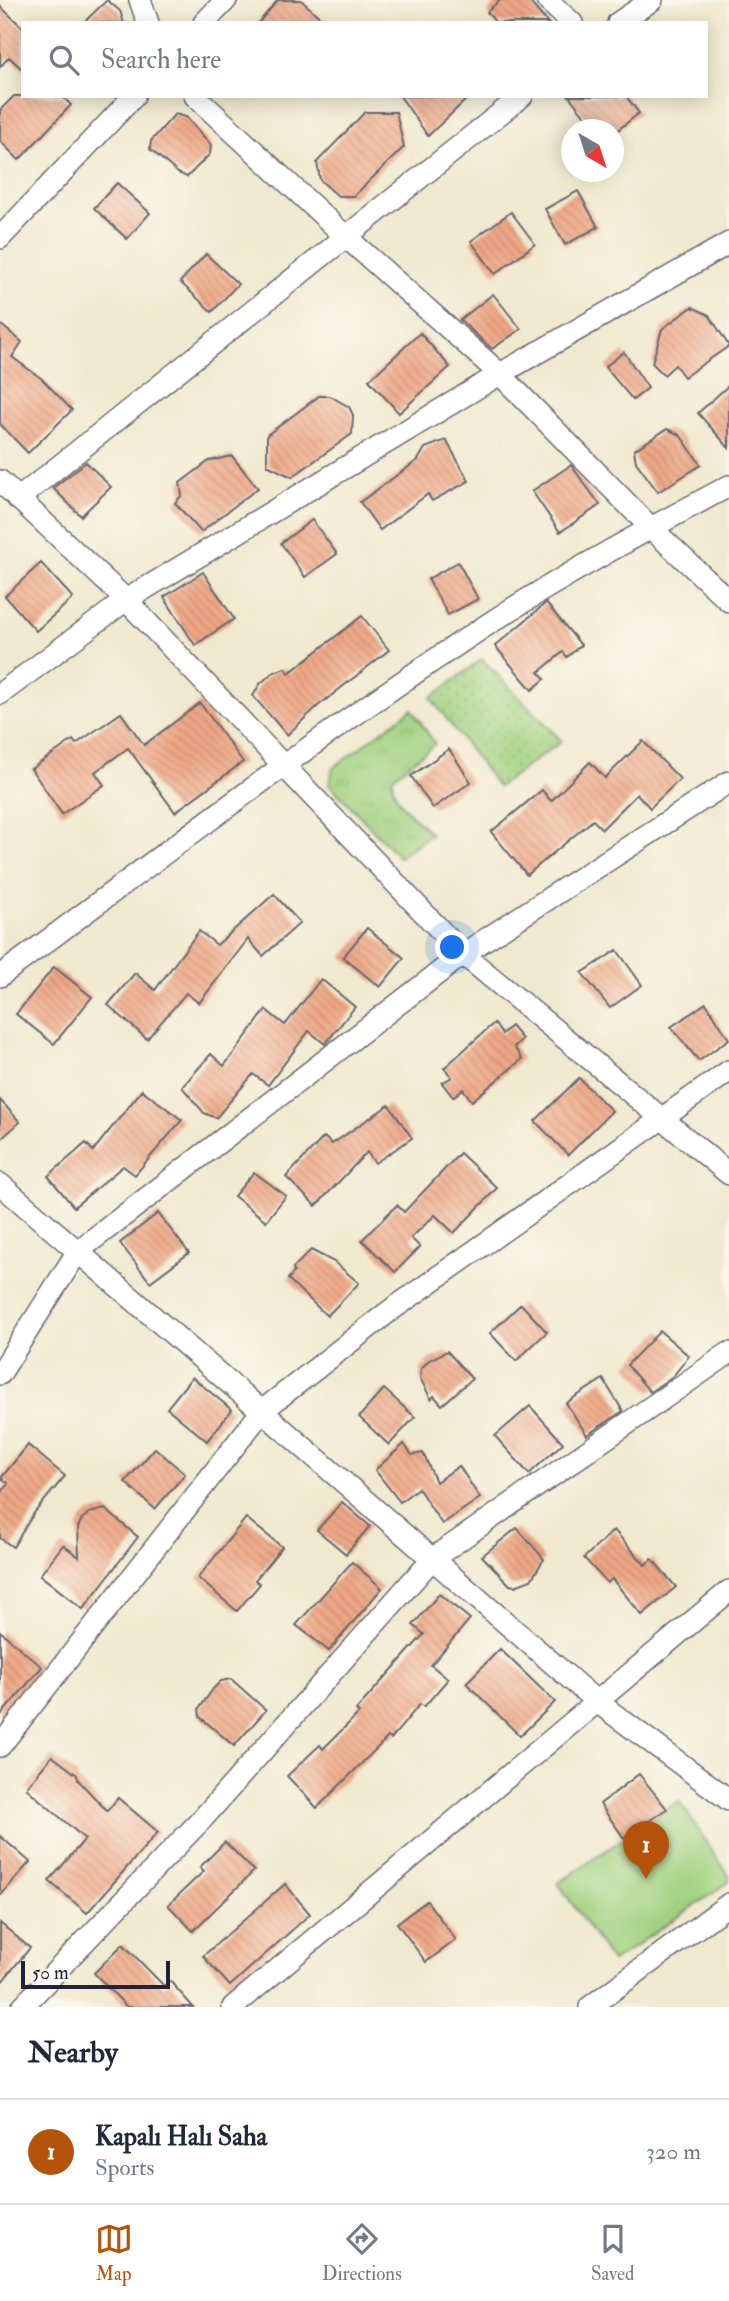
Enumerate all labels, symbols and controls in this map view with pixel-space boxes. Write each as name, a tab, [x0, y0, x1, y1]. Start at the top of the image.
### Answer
search box	[21, 21, 708, 98]
icon: search	[45, 41, 83, 79]
text: Search here	[101, 44, 221, 76]
north arrow	[561, 119, 624, 182]
your location	[435, 930, 469, 964]
pin: 1	[623, 1821, 669, 1879]
scale bar	[21, 1958, 170, 1990]
text: 50 m	[32, 1961, 69, 1985]
text: Nearby	[28, 2034, 118, 2071]
text: Kapalı Halı Saha	[95, 2121, 267, 2153]
text: 1	[47, 2137, 55, 2166]
text: 320 m	[646, 2137, 701, 2166]
text: Sports	[95, 2153, 154, 2182]
tab: Map	[95, 2220, 133, 2286]
tab: Directions	[322, 2220, 402, 2286]
tab: Saved	[591, 2220, 634, 2286]

